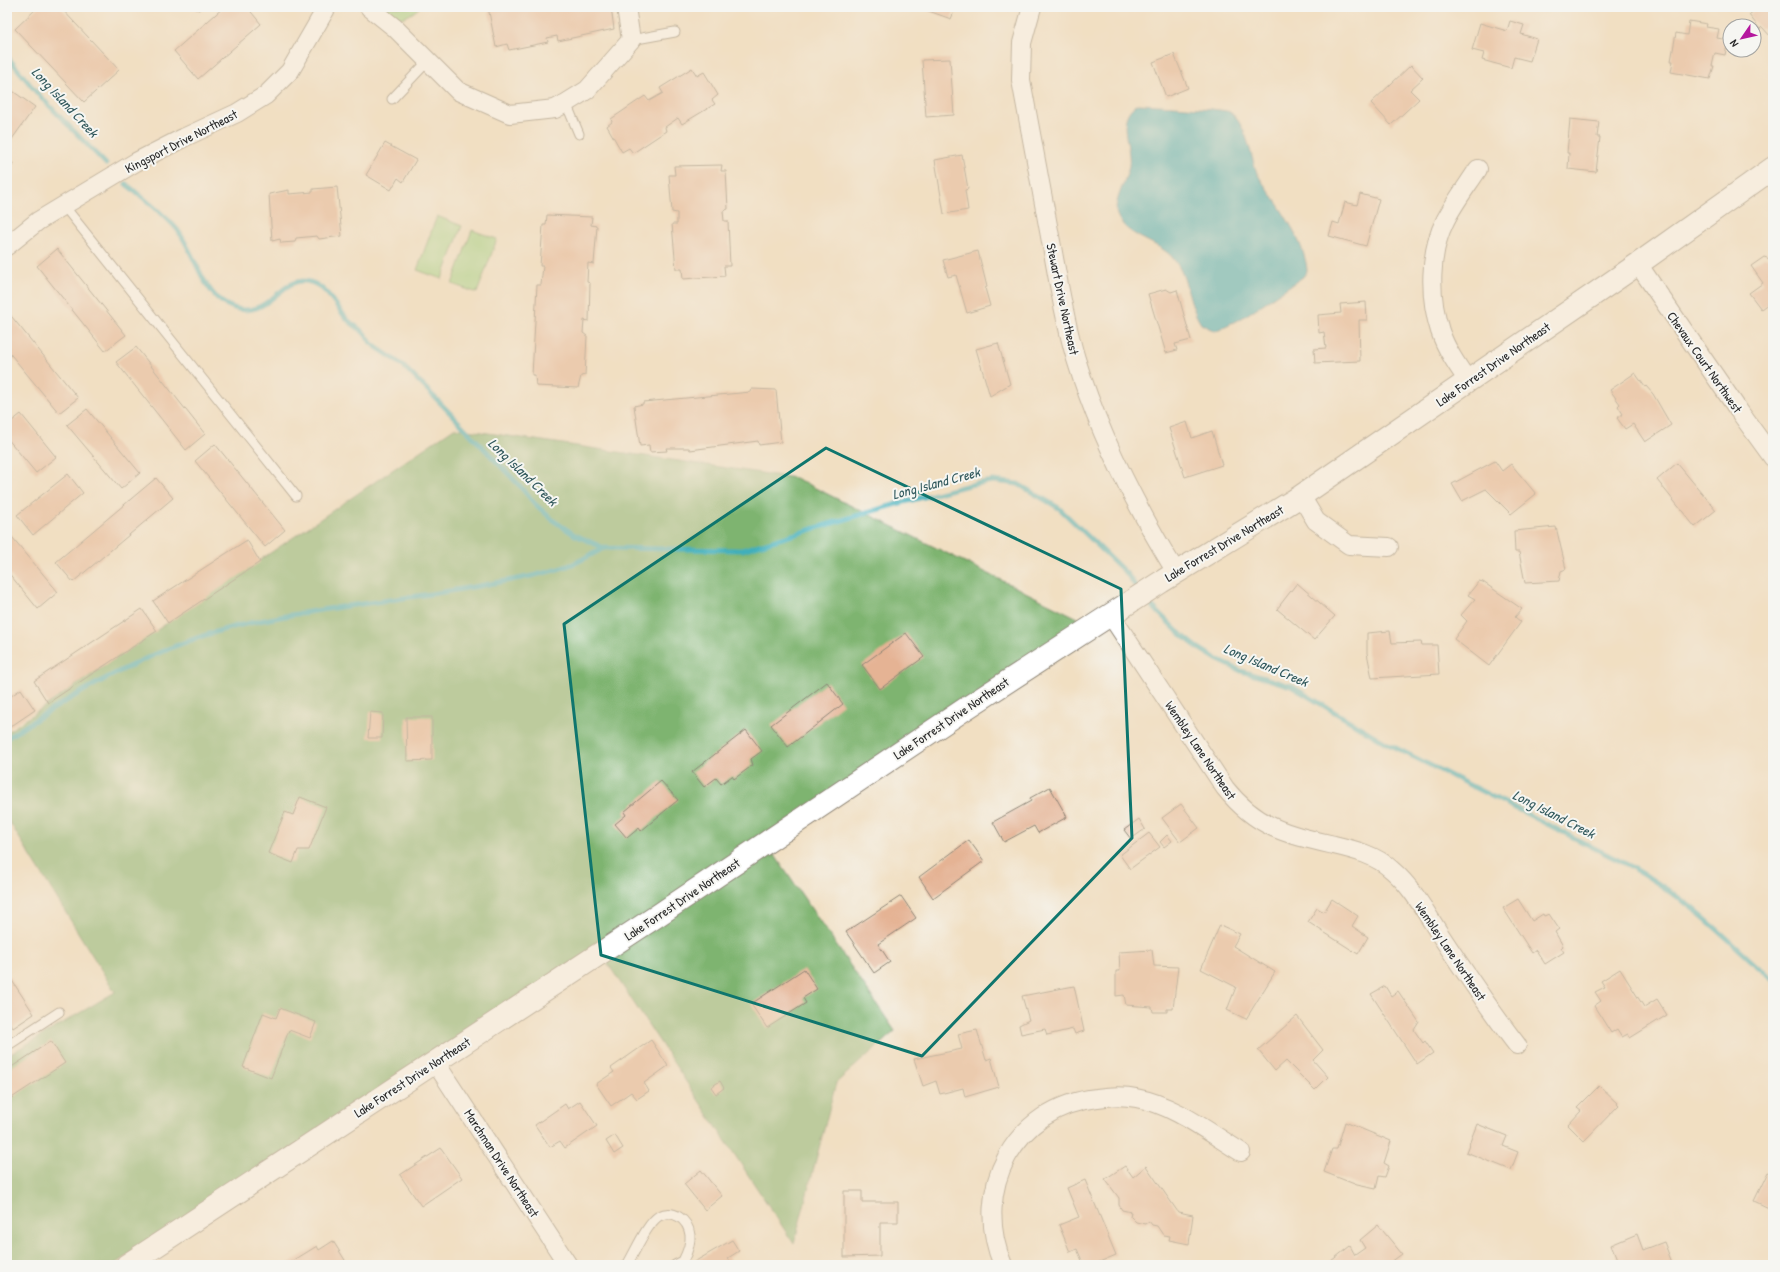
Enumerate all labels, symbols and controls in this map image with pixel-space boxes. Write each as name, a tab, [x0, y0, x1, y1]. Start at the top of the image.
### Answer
north arrow	[1722, 18, 1762, 58]
text: N	[1726, 37, 1741, 50]
water label: Long Island Creek	[27, 62, 104, 142]
street label: Kingsport Drive Northeast	[122, 105, 241, 177]
street label: Stewart Drive Northeast	[1042, 242, 1084, 357]
street label: Chevaux Court Northwest	[1663, 308, 1747, 417]
street label: Lake Forrest Drive Northeast	[1432, 317, 1554, 410]
water label: Long Island Creek	[484, 434, 563, 511]
water label: Long Island Creek	[890, 461, 983, 504]
street label: Lake Forrest Drive Northeast	[1161, 500, 1287, 586]
water label: Long Island Creek	[1221, 638, 1312, 692]
street label: Lake Forrest Drive Northeast	[890, 672, 1013, 763]
street label: Wembley Lane Northeast	[1161, 697, 1241, 803]
water label: Long Island Creek	[1510, 785, 1599, 844]
street label: Lake Forrest Drive Northeast	[621, 853, 744, 944]
street label: Wembley Lane Northeast	[1411, 898, 1491, 1004]
street label: Lake Forrest Drive Northeast	[350, 1032, 474, 1121]
street label: Marchman Drive Northeast	[460, 1105, 544, 1221]

